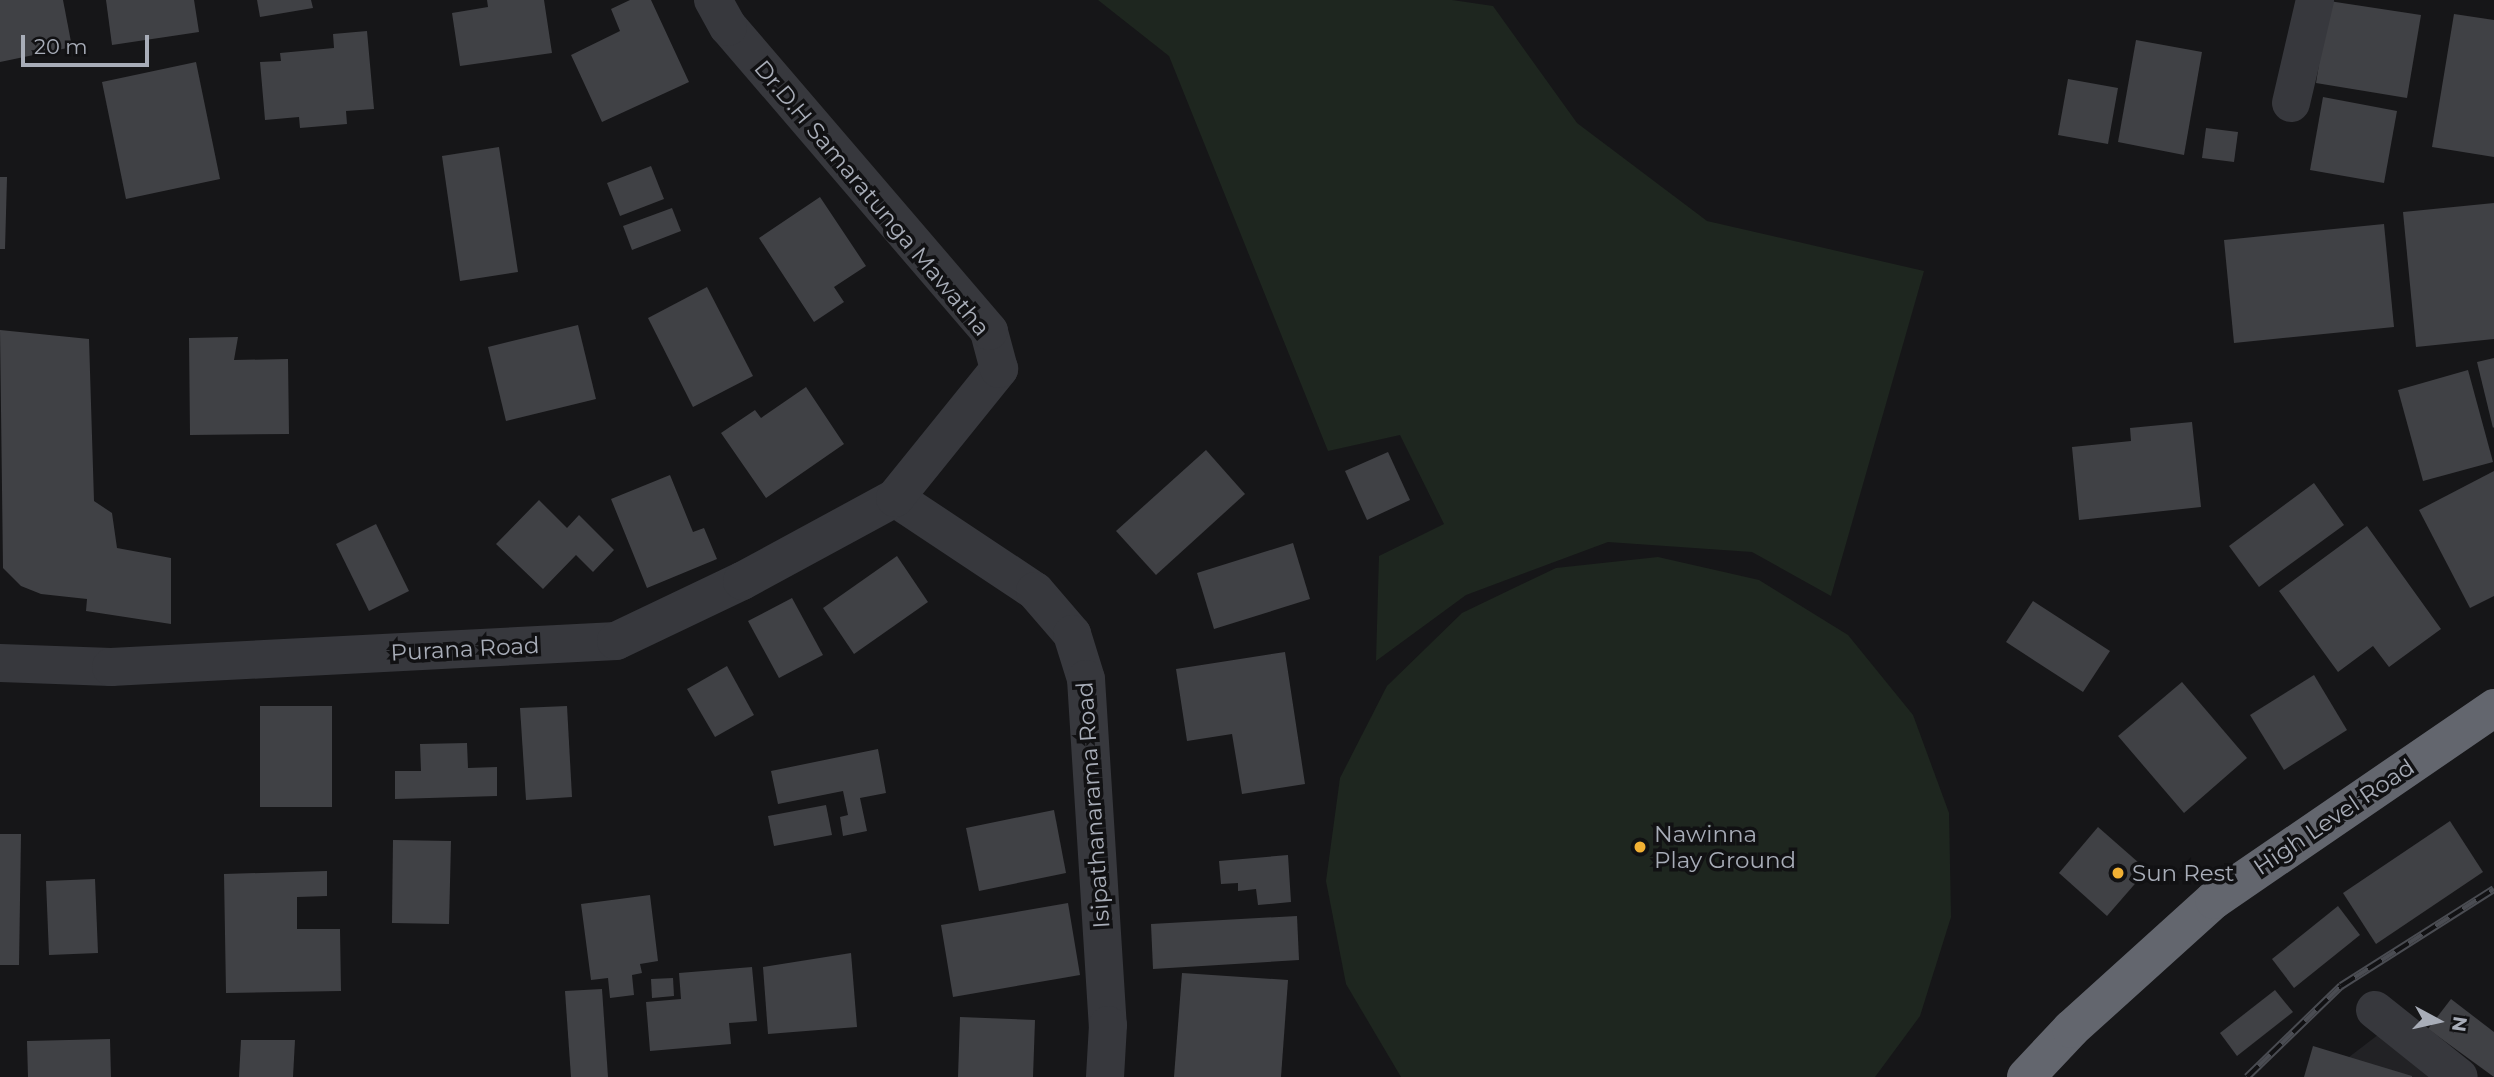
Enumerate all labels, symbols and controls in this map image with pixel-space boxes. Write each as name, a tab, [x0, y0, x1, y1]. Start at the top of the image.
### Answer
scale bar	[24, 21, 152, 65]
text: 20 m	[34, 34, 88, 59]
street label: Dr.D.H Samaratunga Mawatha	[749, 55, 995, 341]
street label: Purana Road	[390, 631, 540, 667]
street label: Isipathanarama Road	[1071, 681, 1115, 929]
street label: High Level Road	[2249, 753, 2419, 881]
place label: Nawinna Play Ground	[1654, 820, 1796, 874]
marker: Nawinna Play Ground	[1632, 839, 1648, 855]
place label: Sun Rest	[2132, 859, 2234, 887]
marker: Sun Rest	[2110, 865, 2126, 881]
north arrow	[2403, 986, 2473, 1056]
text: N	[2447, 1015, 2472, 1033]

